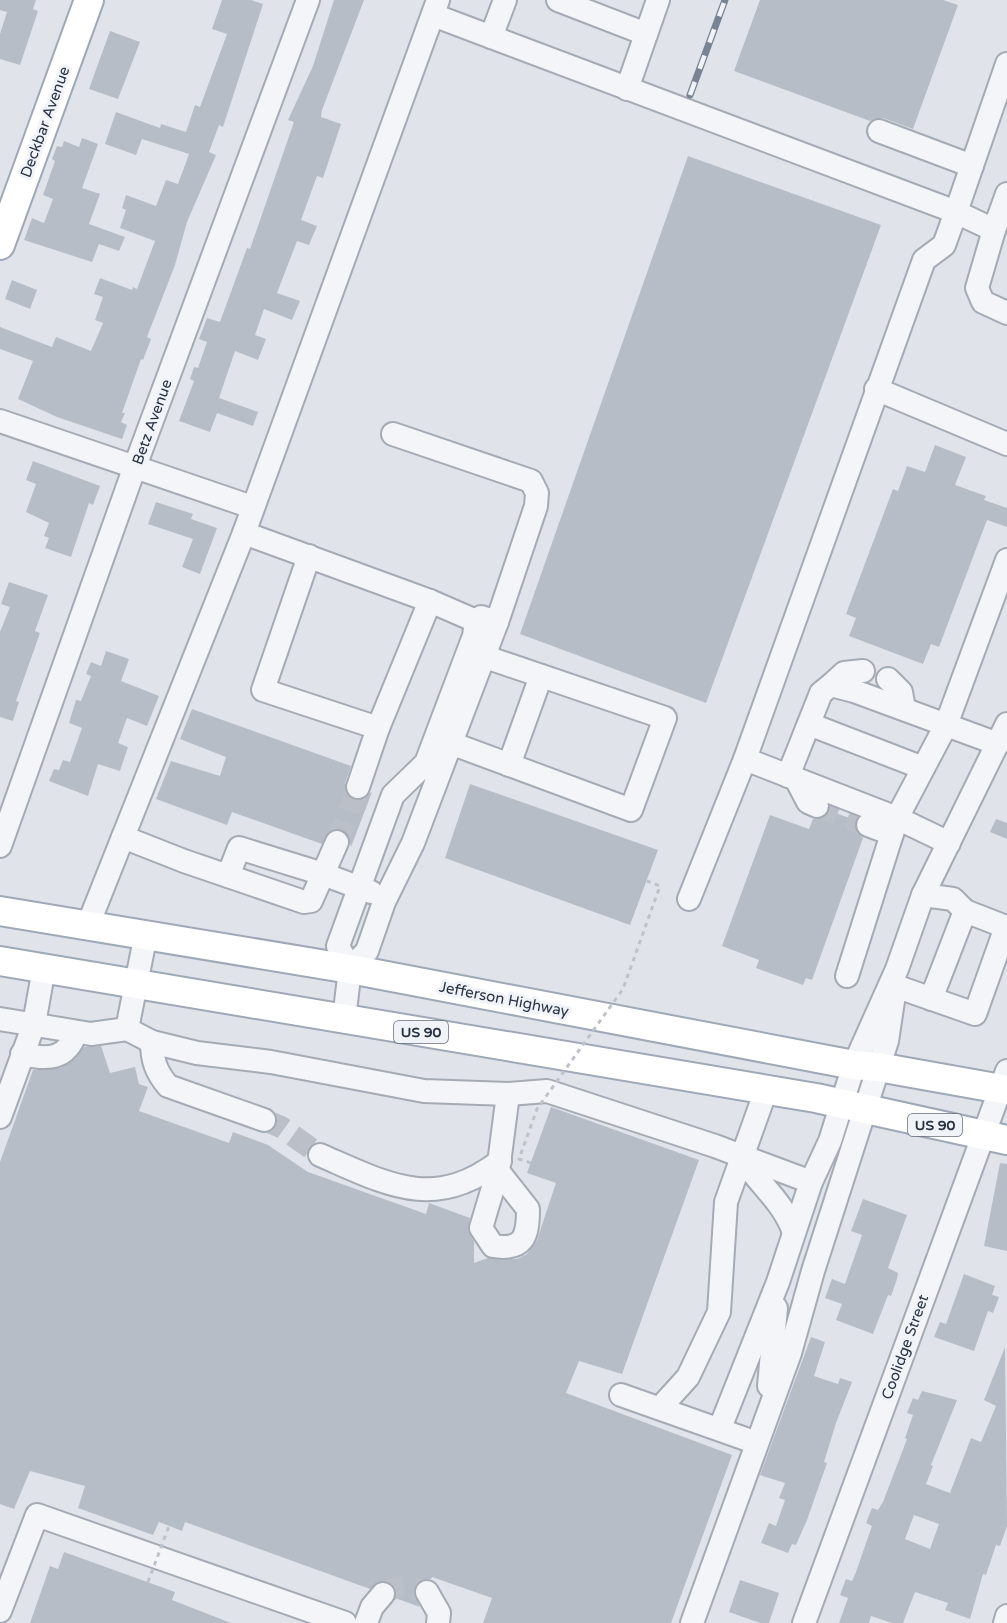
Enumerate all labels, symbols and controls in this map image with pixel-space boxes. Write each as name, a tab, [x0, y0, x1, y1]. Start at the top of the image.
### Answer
street label: Deckbar Avenue	[17, 64, 73, 180]
street label: Betz Avenue	[128, 377, 176, 467]
street label: Jefferson Highway	[438, 978, 570, 1020]
road number: US 90	[394, 1021, 448, 1043]
road number: US 90	[908, 1114, 962, 1136]
street label: Coolidge Street	[878, 1292, 932, 1402]

